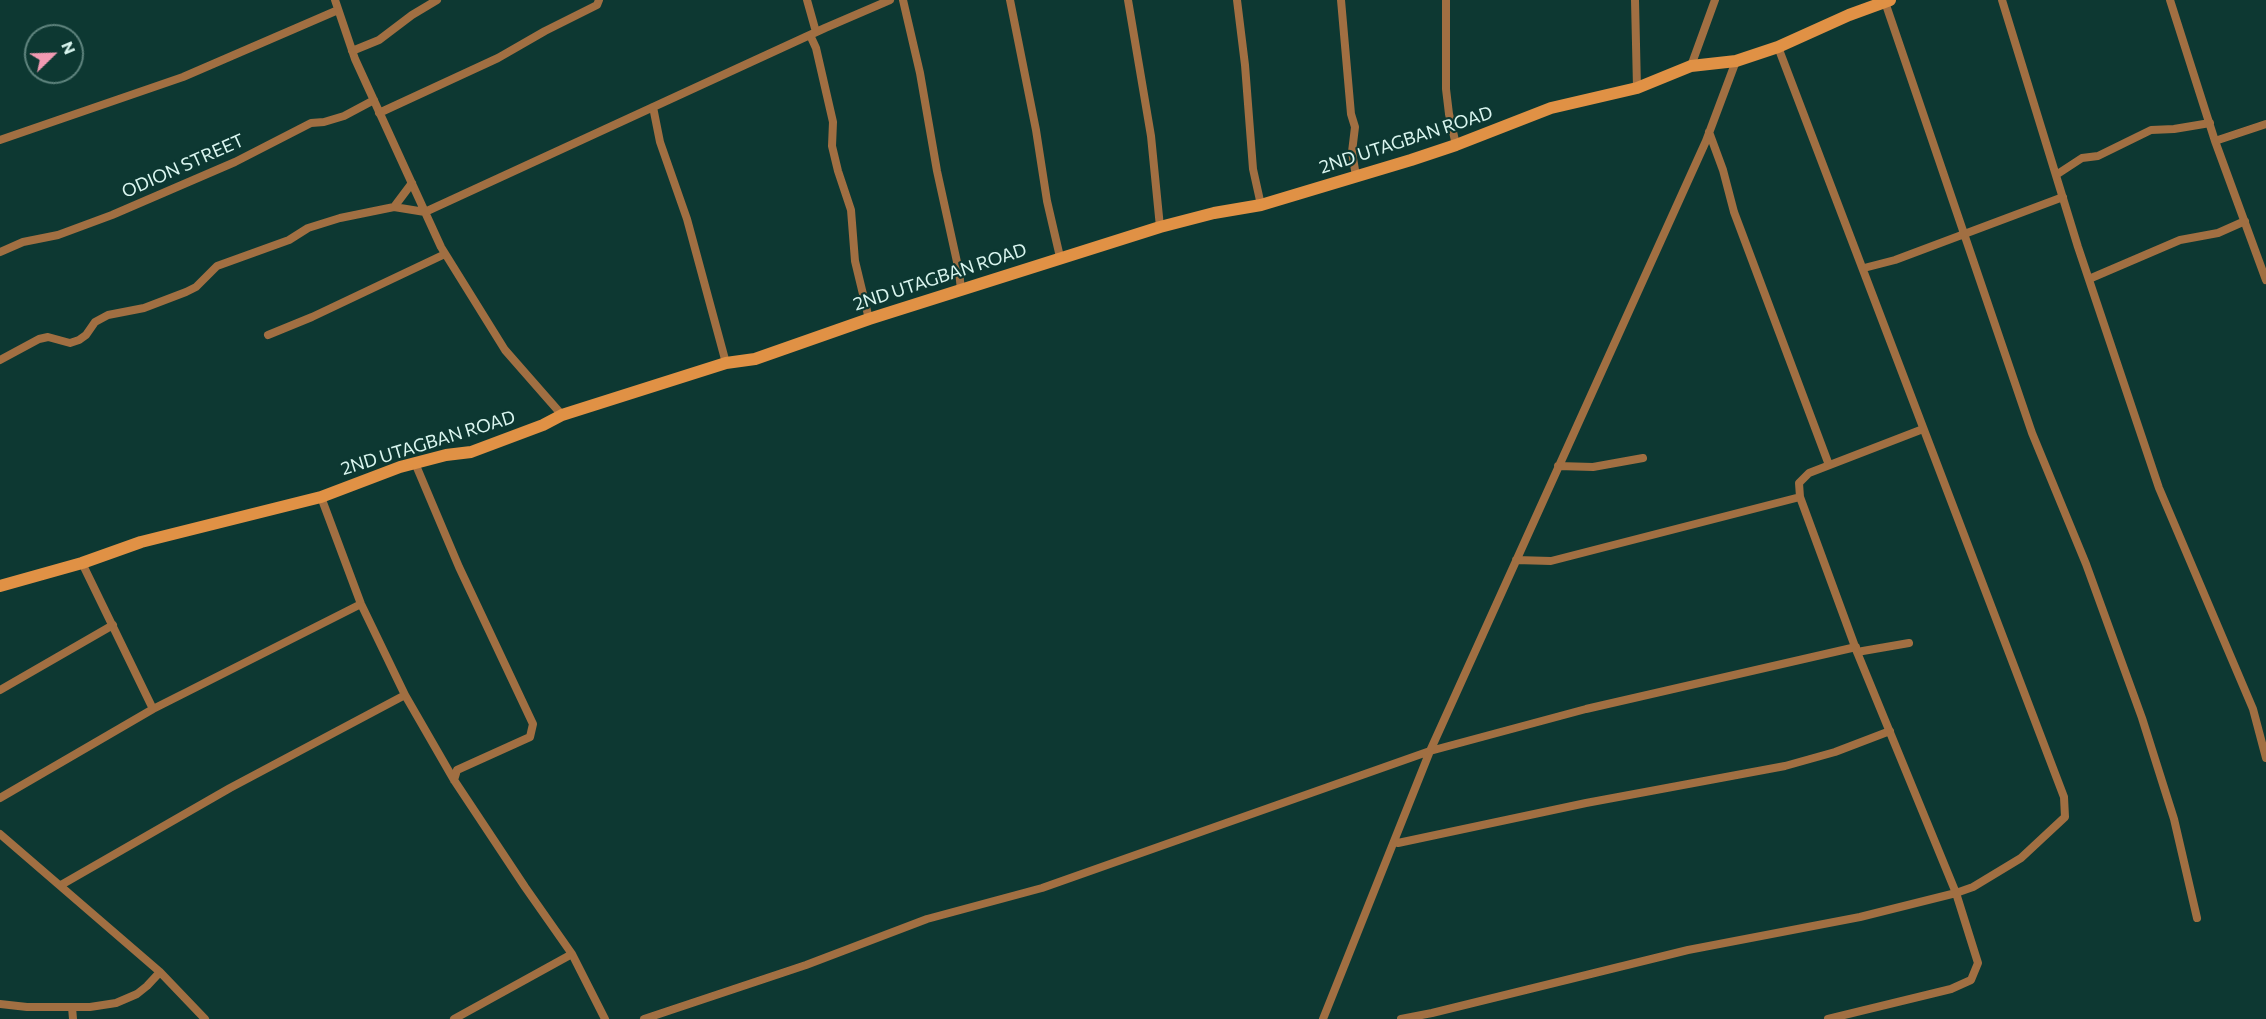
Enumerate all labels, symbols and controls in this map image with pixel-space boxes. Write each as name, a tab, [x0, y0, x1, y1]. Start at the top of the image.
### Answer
north arrow	[24, 24, 84, 84]
text: N	[58, 38, 80, 57]
street label: 2ND UTAGBAN ROAD	[1317, 102, 1495, 178]
street label: ODION STREET	[119, 129, 247, 203]
street label: 2ND UTAGBAN ROAD	[851, 239, 1029, 315]
street label: 2ND UTAGBAN ROAD	[338, 406, 518, 480]

